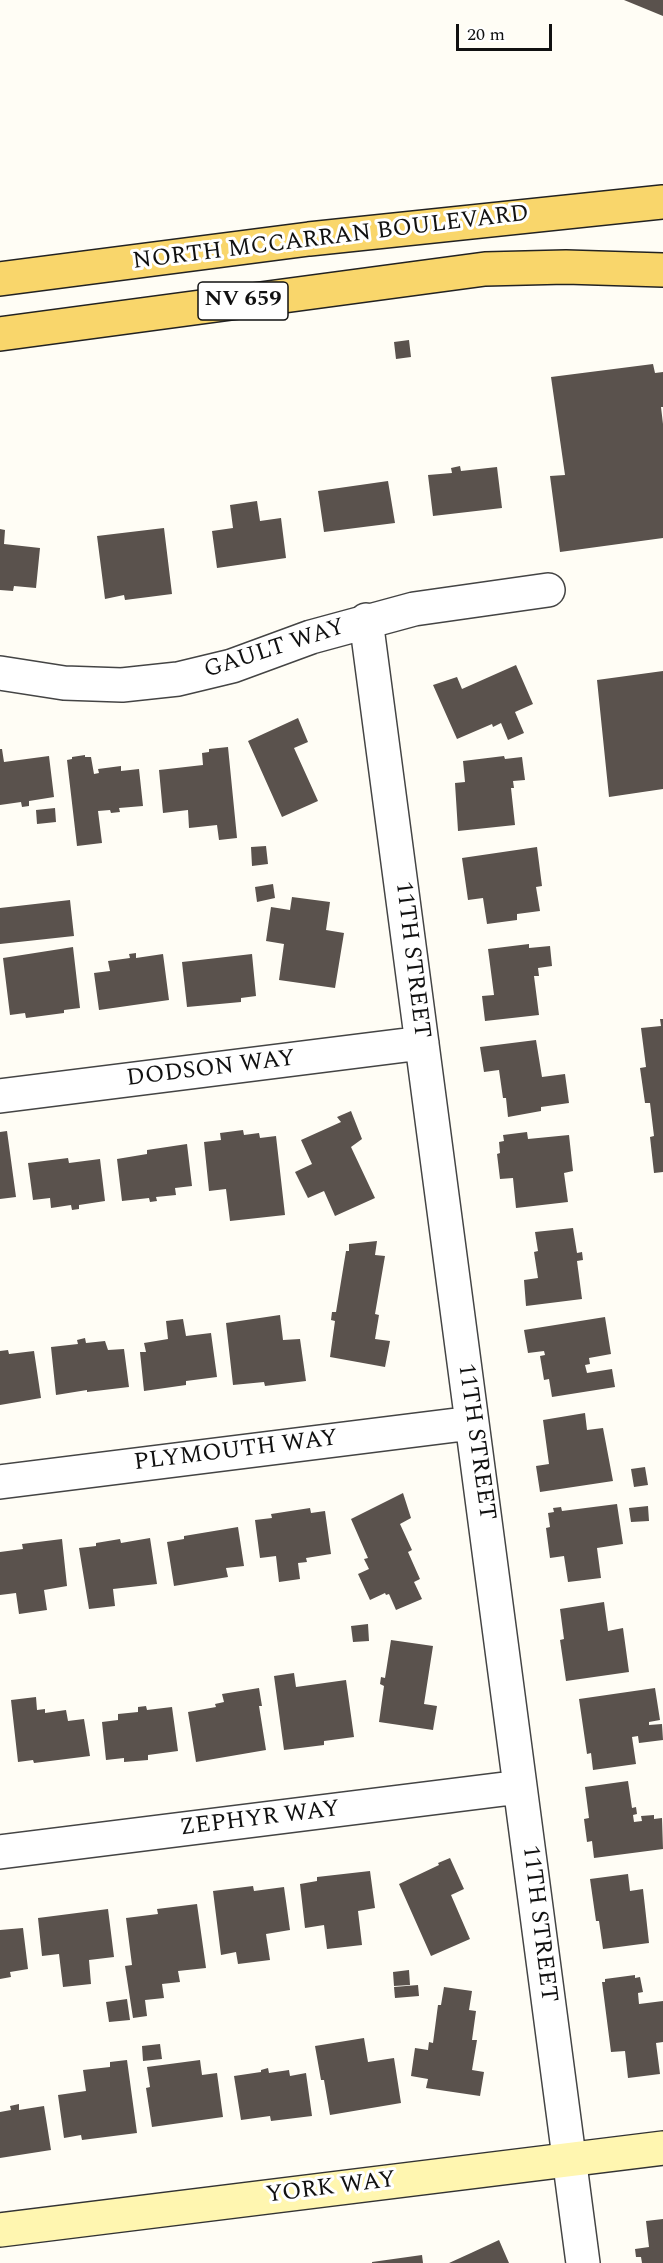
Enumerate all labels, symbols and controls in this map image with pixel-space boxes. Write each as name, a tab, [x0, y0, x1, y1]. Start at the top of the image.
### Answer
scale bar	[459, 12, 555, 50]
text: 20 m	[467, 21, 505, 48]
street label: NORTH MCCARRAN BOULEVARD	[131, 200, 531, 278]
road number: NV 659	[198, 282, 288, 320]
street label: GAULT WAY	[201, 614, 349, 686]
street label: 11TH STREET	[387, 880, 435, 1040]
street label: DODSON WAY	[125, 1045, 297, 1095]
street label: 11TH STREET	[450, 1362, 500, 1522]
street label: PLYMOUTH WAY	[133, 1425, 339, 1479]
street label: ZEPHYR WAY	[178, 1796, 342, 1844]
street label: 11TH STREET	[514, 1844, 562, 2004]
street label: YORK WAY	[264, 2167, 398, 2211]

